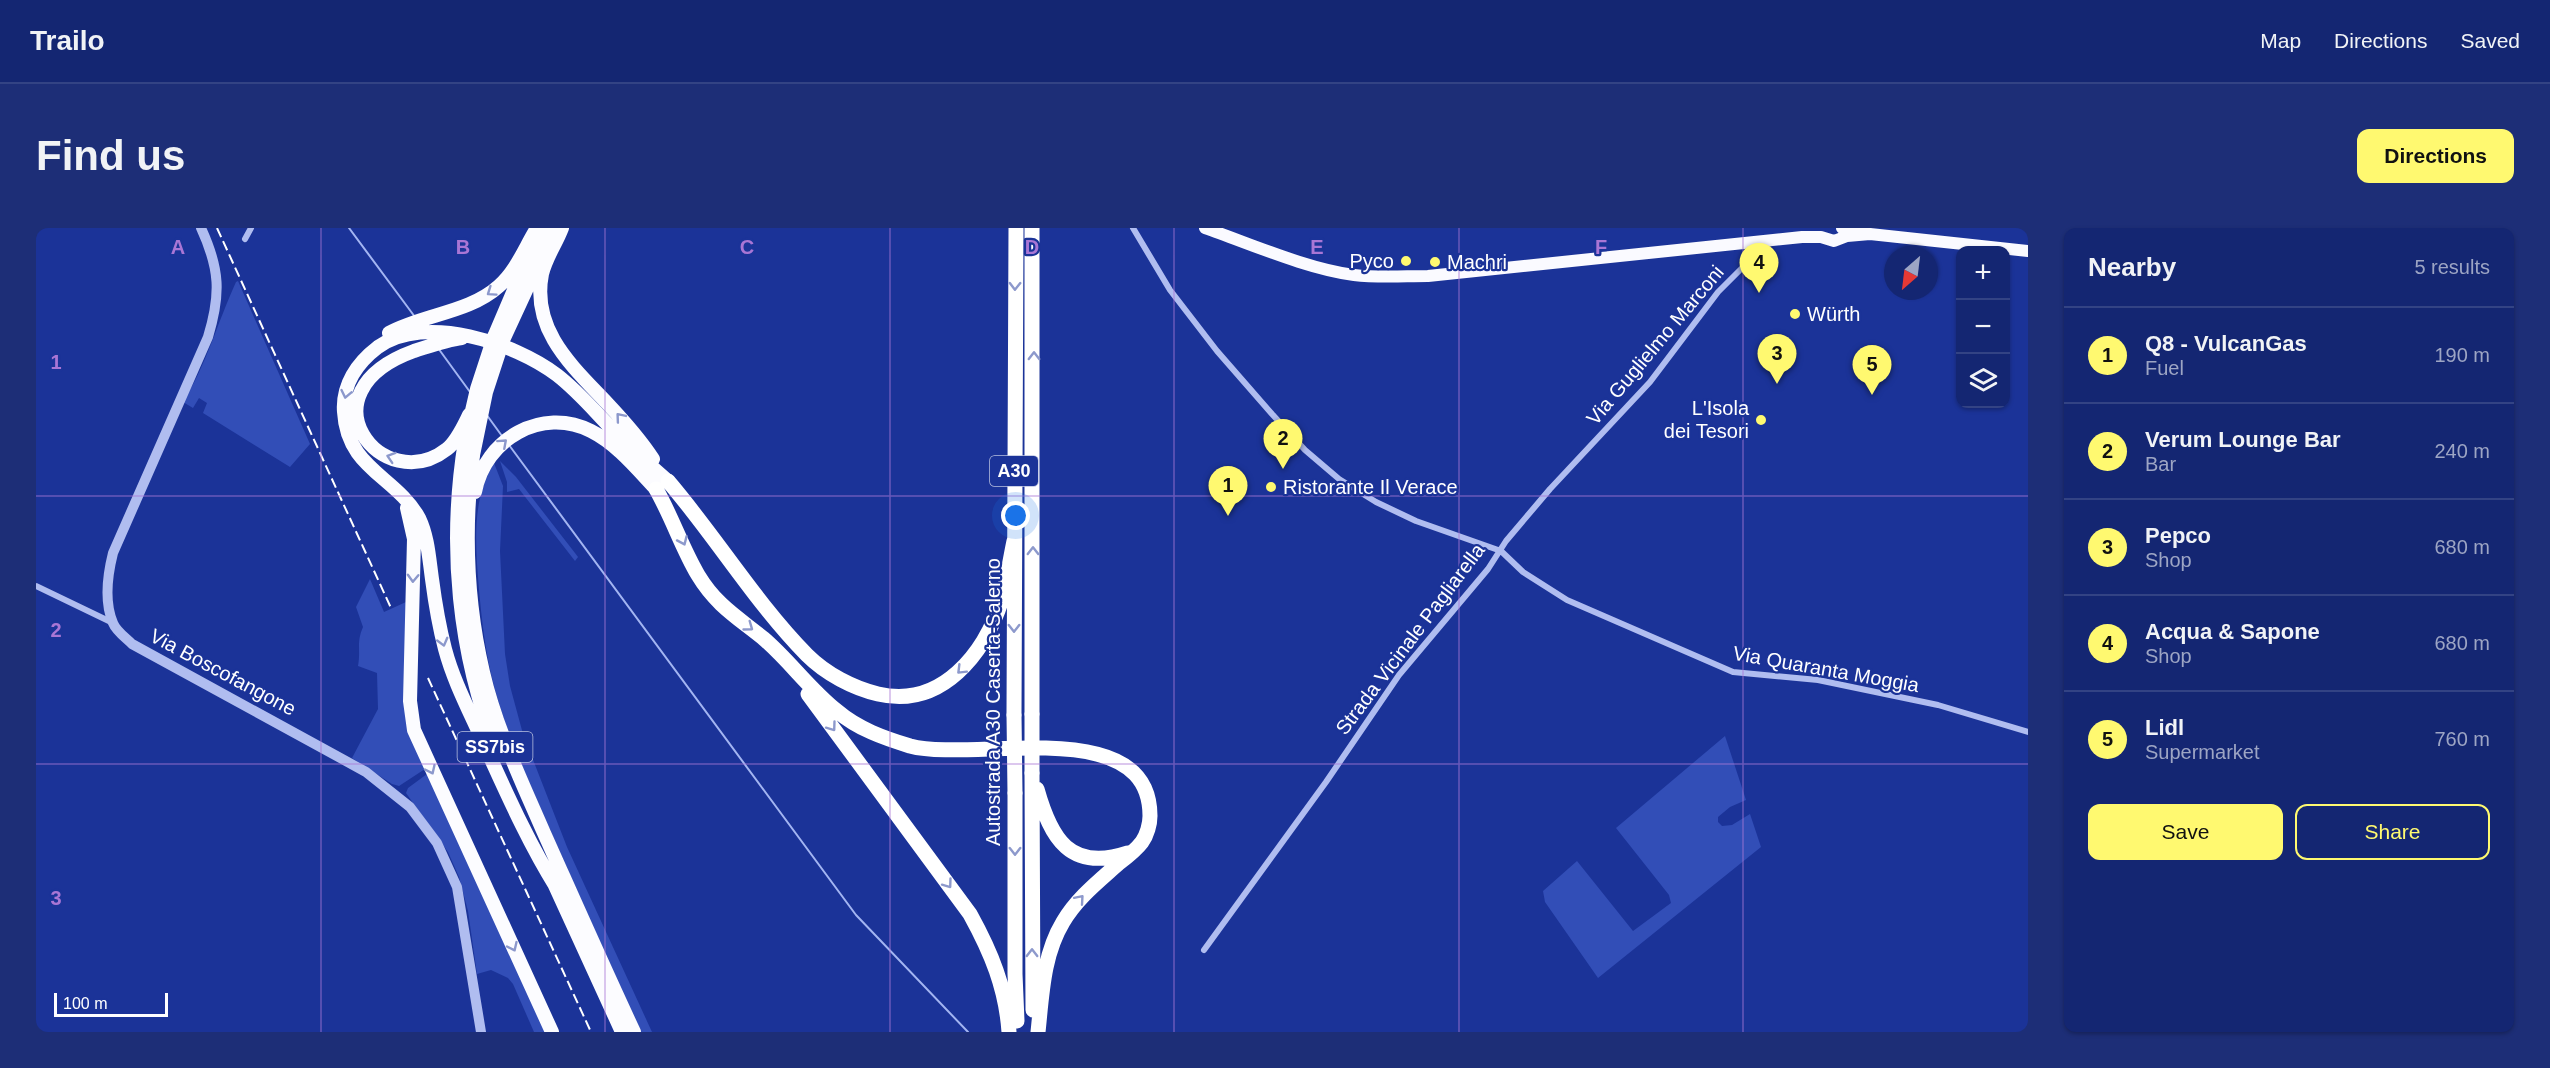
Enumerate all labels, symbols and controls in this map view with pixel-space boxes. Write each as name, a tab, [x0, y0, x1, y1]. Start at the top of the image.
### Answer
text: Trailo	[30, 25, 105, 56]
text: Map	[2260, 29, 2301, 52]
text: Directions	[2334, 29, 2427, 52]
text: Saved	[2460, 29, 2520, 52]
button: Directions	[2357, 129, 2514, 183]
text: Find us	[36, 132, 185, 179]
text: A	[171, 236, 185, 258]
text: B	[456, 236, 470, 258]
text: C	[740, 236, 754, 258]
text: D	[1025, 236, 1039, 258]
text: E	[1310, 236, 1324, 258]
text: F	[1595, 236, 1607, 258]
pin: 4	[1740, 244, 1778, 293]
north arrow	[1884, 246, 1938, 300]
map controls	[1956, 246, 2010, 408]
button: +	[1956, 246, 2010, 300]
place label: Pyco	[1350, 250, 1394, 272]
place label: Machri	[1447, 251, 1507, 273]
text: Nearby	[2088, 252, 2176, 282]
marker: Pyco	[1399, 254, 1413, 268]
marker: Machri	[1428, 255, 1442, 269]
text: 5 results	[2414, 256, 2490, 278]
street label: Via Guglielmo Marconi	[1582, 261, 1728, 429]
one-way arrow	[1009, 282, 1021, 291]
one-way arrow	[487, 285, 498, 296]
button: −	[1956, 300, 2010, 354]
place label: Würth	[1807, 303, 1860, 325]
marker: Würth	[1788, 307, 1802, 321]
text: Q8 - VulcanGas	[2145, 331, 2307, 356]
pin: 3	[1758, 334, 1796, 384]
text: 1	[2102, 344, 2113, 366]
text: 190 m	[2434, 344, 2490, 366]
pin: 5	[1852, 346, 1892, 395]
text: 1	[50, 351, 62, 373]
one-way arrow	[1027, 351, 1040, 360]
button: layers	[1956, 354, 2010, 408]
text: Fuel	[2145, 357, 2184, 379]
one-way arrow	[340, 389, 353, 399]
place label: L'Isola dei Tesori	[1664, 397, 1750, 442]
one-way arrow	[616, 413, 627, 424]
marker: L'Isola dei Tesori	[1754, 413, 1768, 427]
pin: 2	[1264, 420, 1302, 469]
text: Verum Lounge Bar	[2145, 427, 2341, 452]
one-way arrow	[496, 439, 507, 450]
text: 2	[2102, 440, 2113, 462]
text: 240 m	[2434, 440, 2490, 462]
one-way arrow	[386, 452, 396, 465]
text: Bar	[2145, 453, 2176, 475]
road number: A30	[990, 456, 1038, 486]
pin: 1	[1208, 466, 1248, 516]
place label: Ristorante Il Verace	[1283, 476, 1458, 498]
marker: Ristorante Il Verace	[1264, 480, 1278, 494]
your location	[1001, 501, 1030, 530]
text: Pepco	[2145, 523, 2211, 548]
one-way arrow	[675, 535, 687, 546]
text: 3	[2102, 536, 2113, 558]
text: 680 m	[2434, 536, 2490, 558]
street label: Strada Vicinale Pagliarella	[1331, 539, 1489, 739]
one-way arrow	[1027, 546, 1039, 555]
text: Shop	[2145, 549, 2192, 571]
street label: Autostrada A30 Caserta-Salerno	[982, 558, 1004, 846]
one-way arrow	[407, 574, 419, 583]
text: 2	[50, 619, 62, 641]
text: Acqua & Sapone	[2145, 619, 2320, 644]
one-way arrow	[742, 620, 753, 631]
street label: Via Boscofangone	[146, 624, 300, 720]
one-way arrow	[1008, 624, 1020, 633]
text: 4	[2102, 632, 2113, 654]
text: 680 m	[2434, 632, 2490, 654]
one-way arrow	[436, 636, 448, 647]
street label: Via Quaranta Moggia	[1731, 642, 1922, 696]
text: Shop	[2145, 645, 2192, 667]
one-way arrow	[957, 663, 968, 674]
text: Lidl	[2145, 715, 2184, 740]
one-way arrow	[825, 721, 836, 732]
text: 5	[2102, 728, 2113, 750]
text: 760 m	[2434, 728, 2490, 750]
road number: SS7bis	[458, 732, 532, 762]
text: Supermarket	[2145, 741, 2260, 763]
one-way arrow	[424, 763, 436, 774]
button: Save	[2088, 804, 2283, 860]
button: Share	[2295, 804, 2490, 860]
one-way arrow	[1009, 847, 1021, 856]
one-way arrow	[940, 877, 951, 888]
text: 3	[50, 887, 62, 909]
one-way arrow	[1073, 895, 1084, 906]
one-way arrow	[506, 940, 518, 951]
one-way arrow	[1026, 948, 1038, 957]
scale bar	[54, 990, 168, 1018]
text: 100 m	[63, 995, 107, 1012]

